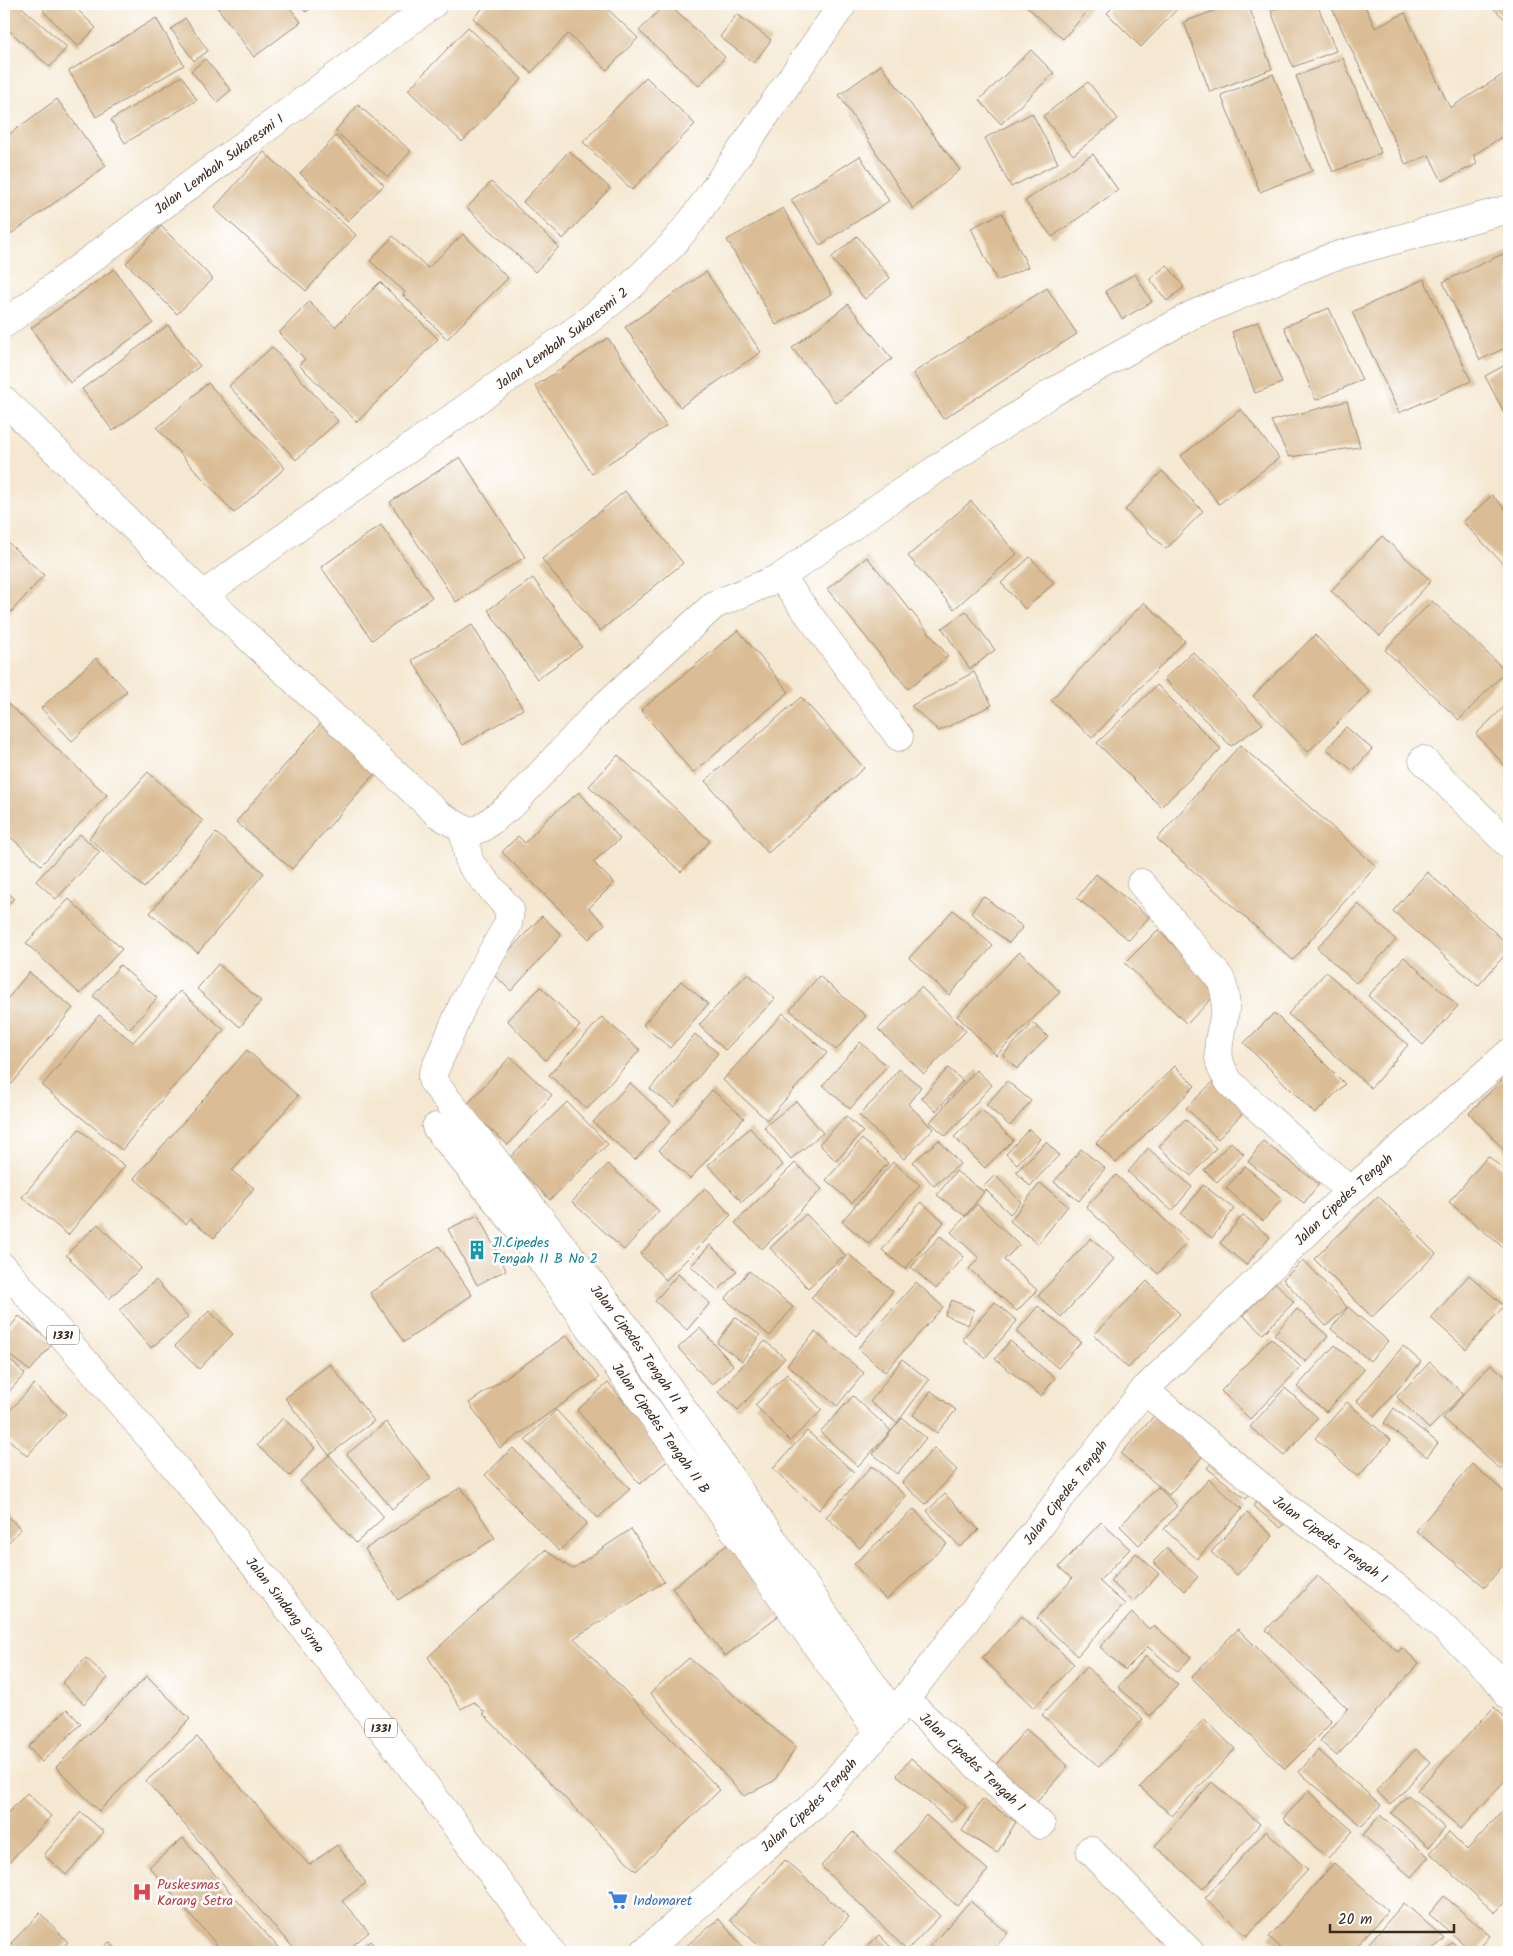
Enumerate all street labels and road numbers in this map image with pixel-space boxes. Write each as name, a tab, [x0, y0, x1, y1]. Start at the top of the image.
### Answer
street label: Jalan Lembah Sukaresmi I	[150, 109, 289, 220]
street label: Jalan Lembah Sukaresmi 2	[491, 282, 633, 396]
street label: Jalan Cipedes Tengah	[1289, 1148, 1398, 1251]
street label: Jalan Cipedes Tengah II A	[584, 1280, 694, 1420]
road number: 1331	[47, 1326, 79, 1344]
street label: Jalan Cipedes Tengah II B	[606, 1358, 715, 1499]
street label: Jalan Cipedes Tengah	[1018, 1435, 1114, 1550]
street label: Jalan Cipedes Tengah I	[1268, 1491, 1392, 1590]
street label: Jalan Sindang Sirna	[240, 1552, 330, 1658]
street label: Jalan Cipedes Tengah 1	[914, 1708, 1030, 1817]
road number: 1331	[365, 1719, 397, 1738]
street label: Jalan Cipedes Tengah	[756, 1753, 863, 1858]

